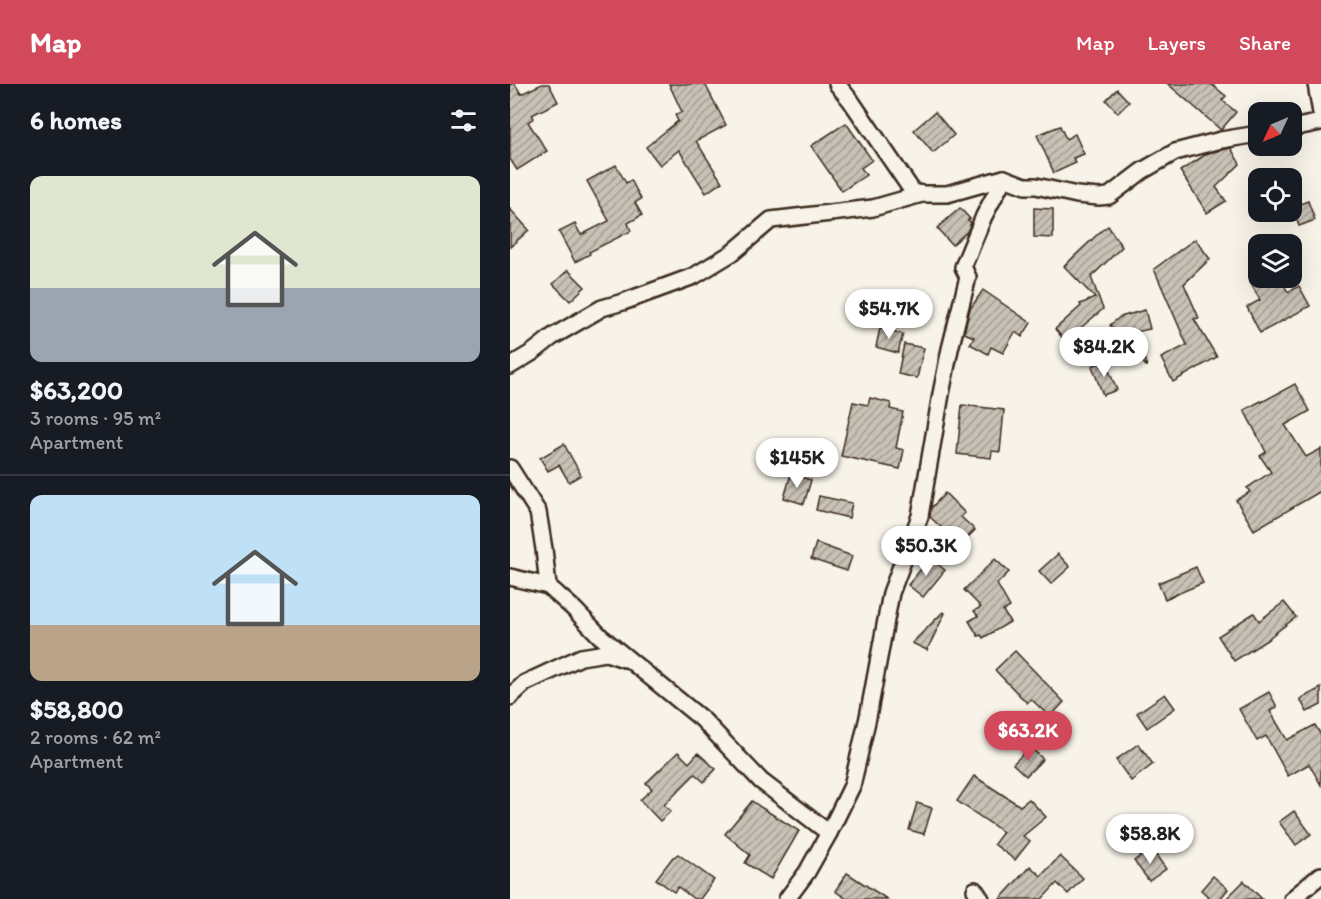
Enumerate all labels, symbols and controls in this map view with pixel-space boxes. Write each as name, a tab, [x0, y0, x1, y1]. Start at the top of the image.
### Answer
text: Map	[30, 25, 81, 59]
text: Map	[1076, 30, 1115, 55]
text: Layers	[1148, 30, 1206, 55]
text: Share	[1239, 30, 1291, 55]
north arrow	[1248, 102, 1302, 156]
map controls	[1248, 102, 1302, 288]
text: 6 homes	[30, 104, 122, 136]
icon: filters	[447, 104, 480, 137]
button: locate	[1248, 168, 1302, 222]
icon: home	[201, 215, 309, 323]
button: layers	[1248, 234, 1302, 288]
pin: $54.7K	[840, 289, 938, 340]
text: $54.7K	[859, 296, 919, 320]
pin: $84.2K	[1055, 327, 1153, 378]
text: $84.2K	[1073, 334, 1135, 358]
text: $63,200	[30, 374, 123, 406]
text: 3 rooms · 95 m²	[30, 406, 161, 430]
text: Apartment	[30, 430, 123, 454]
pin: $145K	[755, 438, 839, 489]
text: $145K	[770, 445, 824, 469]
pin: $50.3K	[877, 526, 975, 577]
text: $50.3K	[895, 533, 957, 557]
icon: home	[201, 534, 309, 642]
text: $58,800	[30, 693, 124, 725]
pin: $63.2K	[979, 711, 1077, 762]
text: $63.2K	[998, 718, 1058, 742]
text: 2 rooms · 62 m²	[30, 725, 161, 749]
text: Apartment	[30, 749, 123, 773]
pin: $58.8K	[1101, 814, 1199, 865]
text: $58.8K	[1120, 821, 1180, 845]

